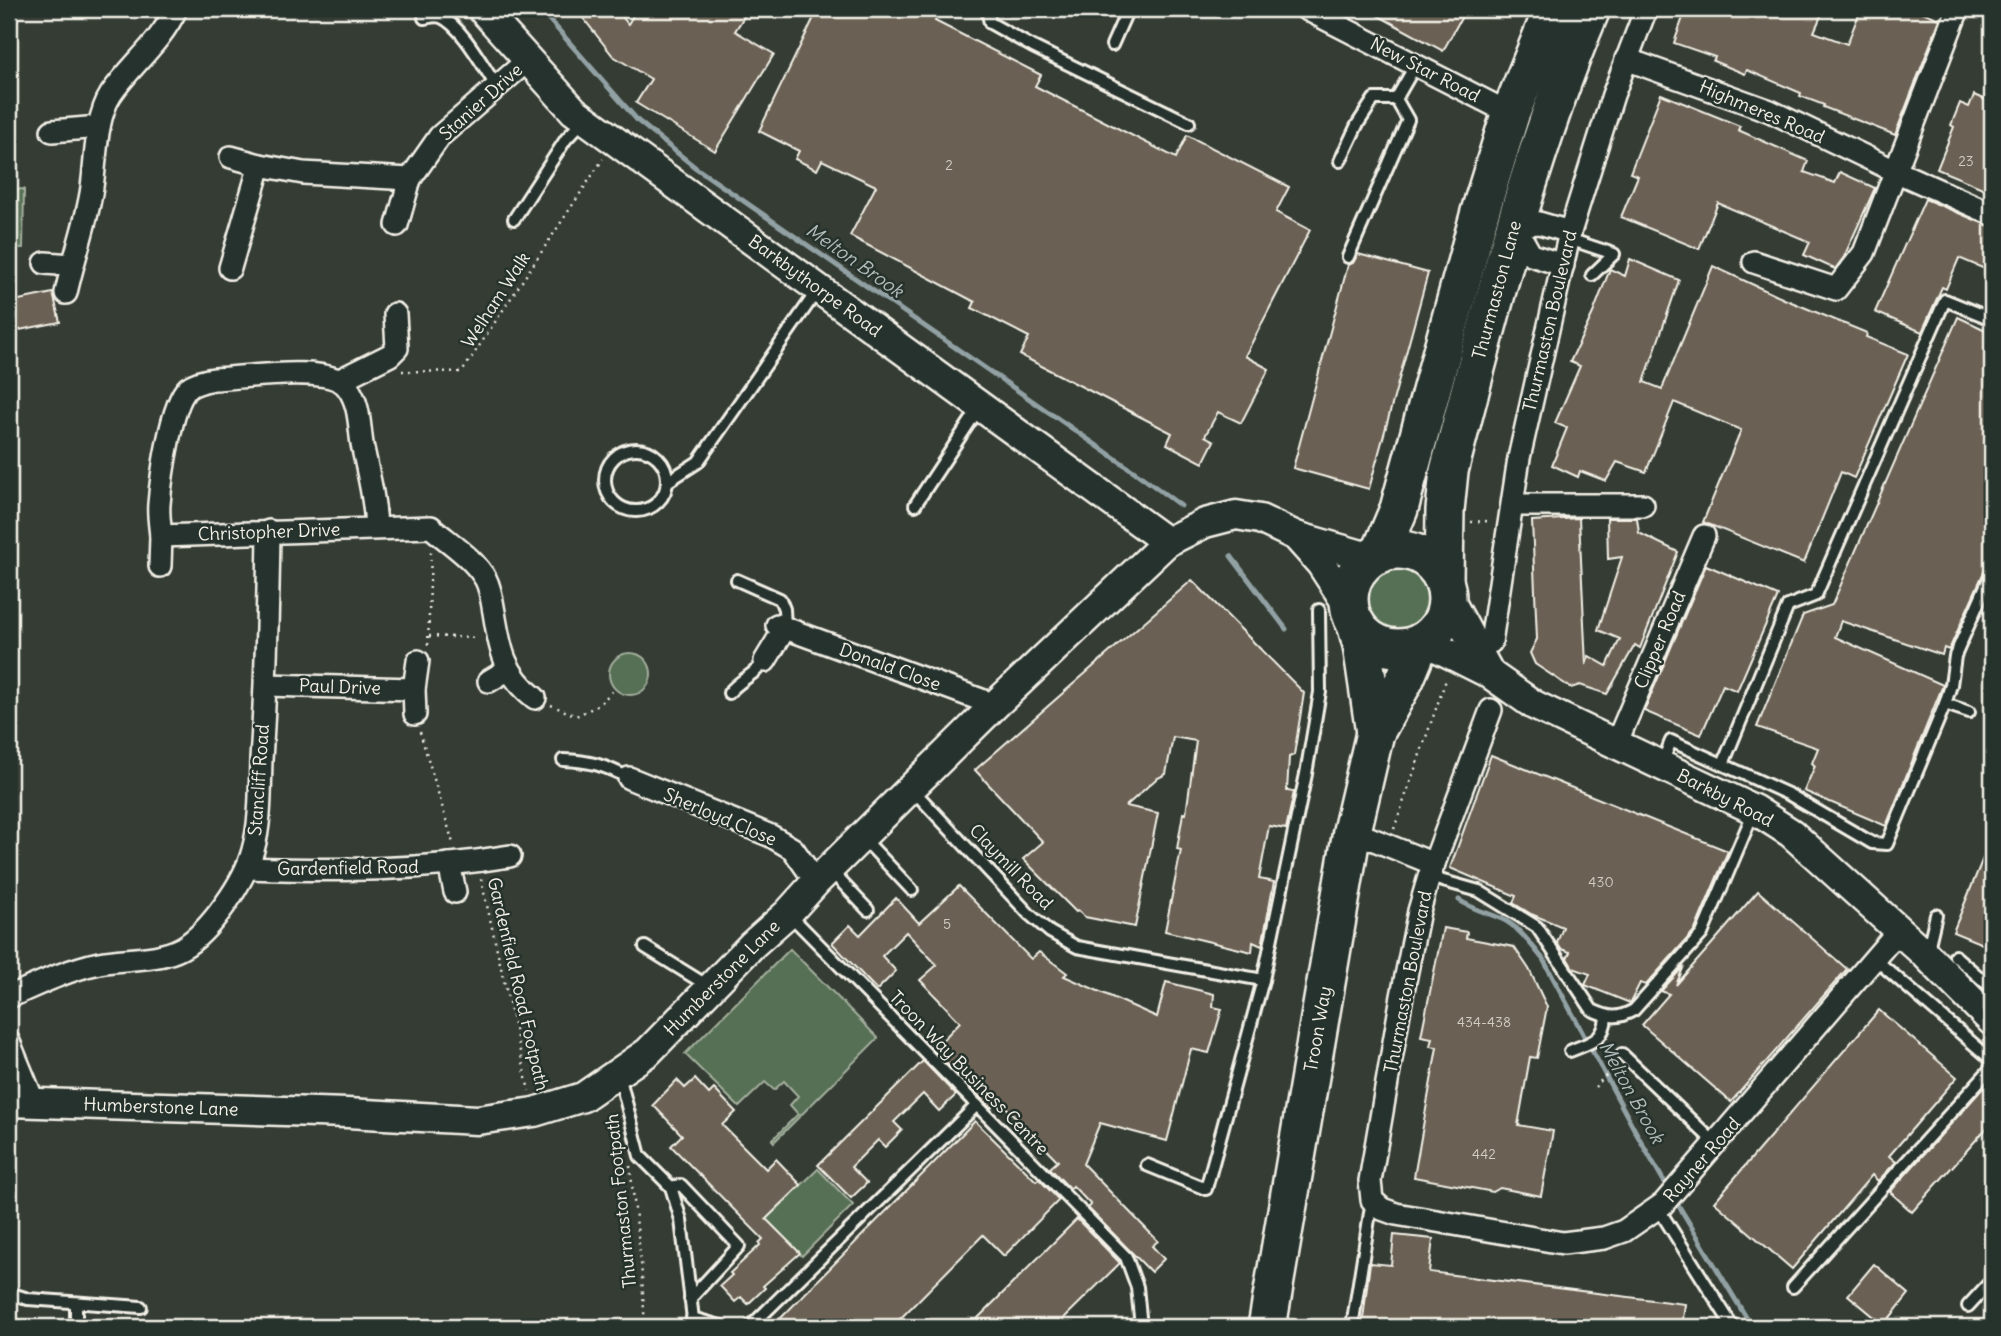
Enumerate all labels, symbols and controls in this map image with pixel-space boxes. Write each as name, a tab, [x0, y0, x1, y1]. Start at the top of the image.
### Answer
street label: New Star Road	[1366, 32, 1484, 107]
street label: Stanier Drive	[434, 58, 527, 145]
street label: Highmeres Road	[1696, 75, 1829, 148]
house number: 23	[1958, 152, 1974, 170]
house number: 2	[945, 156, 953, 174]
water label: Melton Brook	[802, 218, 909, 303]
street label: Thurmaston Lane	[1467, 218, 1526, 362]
street label: Thurmaston Boulevard	[1517, 228, 1582, 414]
street label: Barkbythorpe Road	[744, 230, 887, 342]
street label: Welham Walk	[456, 248, 535, 352]
street label: Christopher Drive	[197, 518, 341, 545]
street label: Clipper Road	[1629, 587, 1691, 692]
street label: Donald Close	[836, 638, 944, 696]
street label: Paul Drive	[299, 674, 381, 699]
street label: Stancliff Road	[243, 723, 274, 837]
street label: Barkby Road	[1673, 763, 1778, 832]
street label: Sherloyd Close	[660, 782, 780, 851]
street label: Claymill Road	[965, 819, 1058, 915]
street label: Gardenfield Road	[277, 855, 419, 880]
house number: 430	[1588, 873, 1614, 891]
street label: Gardenfield Road Footpath	[483, 875, 554, 1093]
street label: Thurmaston Boulevard	[1379, 888, 1437, 1075]
street label: Humberstone Lane	[659, 915, 785, 1041]
house number: 5	[943, 915, 951, 933]
street label: Troon Way	[1299, 984, 1336, 1074]
street label: Troon Way Business Centre	[885, 986, 1054, 1160]
house number: 434-438	[1457, 1013, 1511, 1031]
water label: Melton Brook	[1594, 1037, 1671, 1149]
street label: Humberstone Lane	[83, 1092, 239, 1121]
street label: Rayner Road	[1658, 1112, 1745, 1207]
street label: Thurmaston Footpath	[600, 1113, 641, 1289]
house number: 442	[1472, 1145, 1496, 1163]

